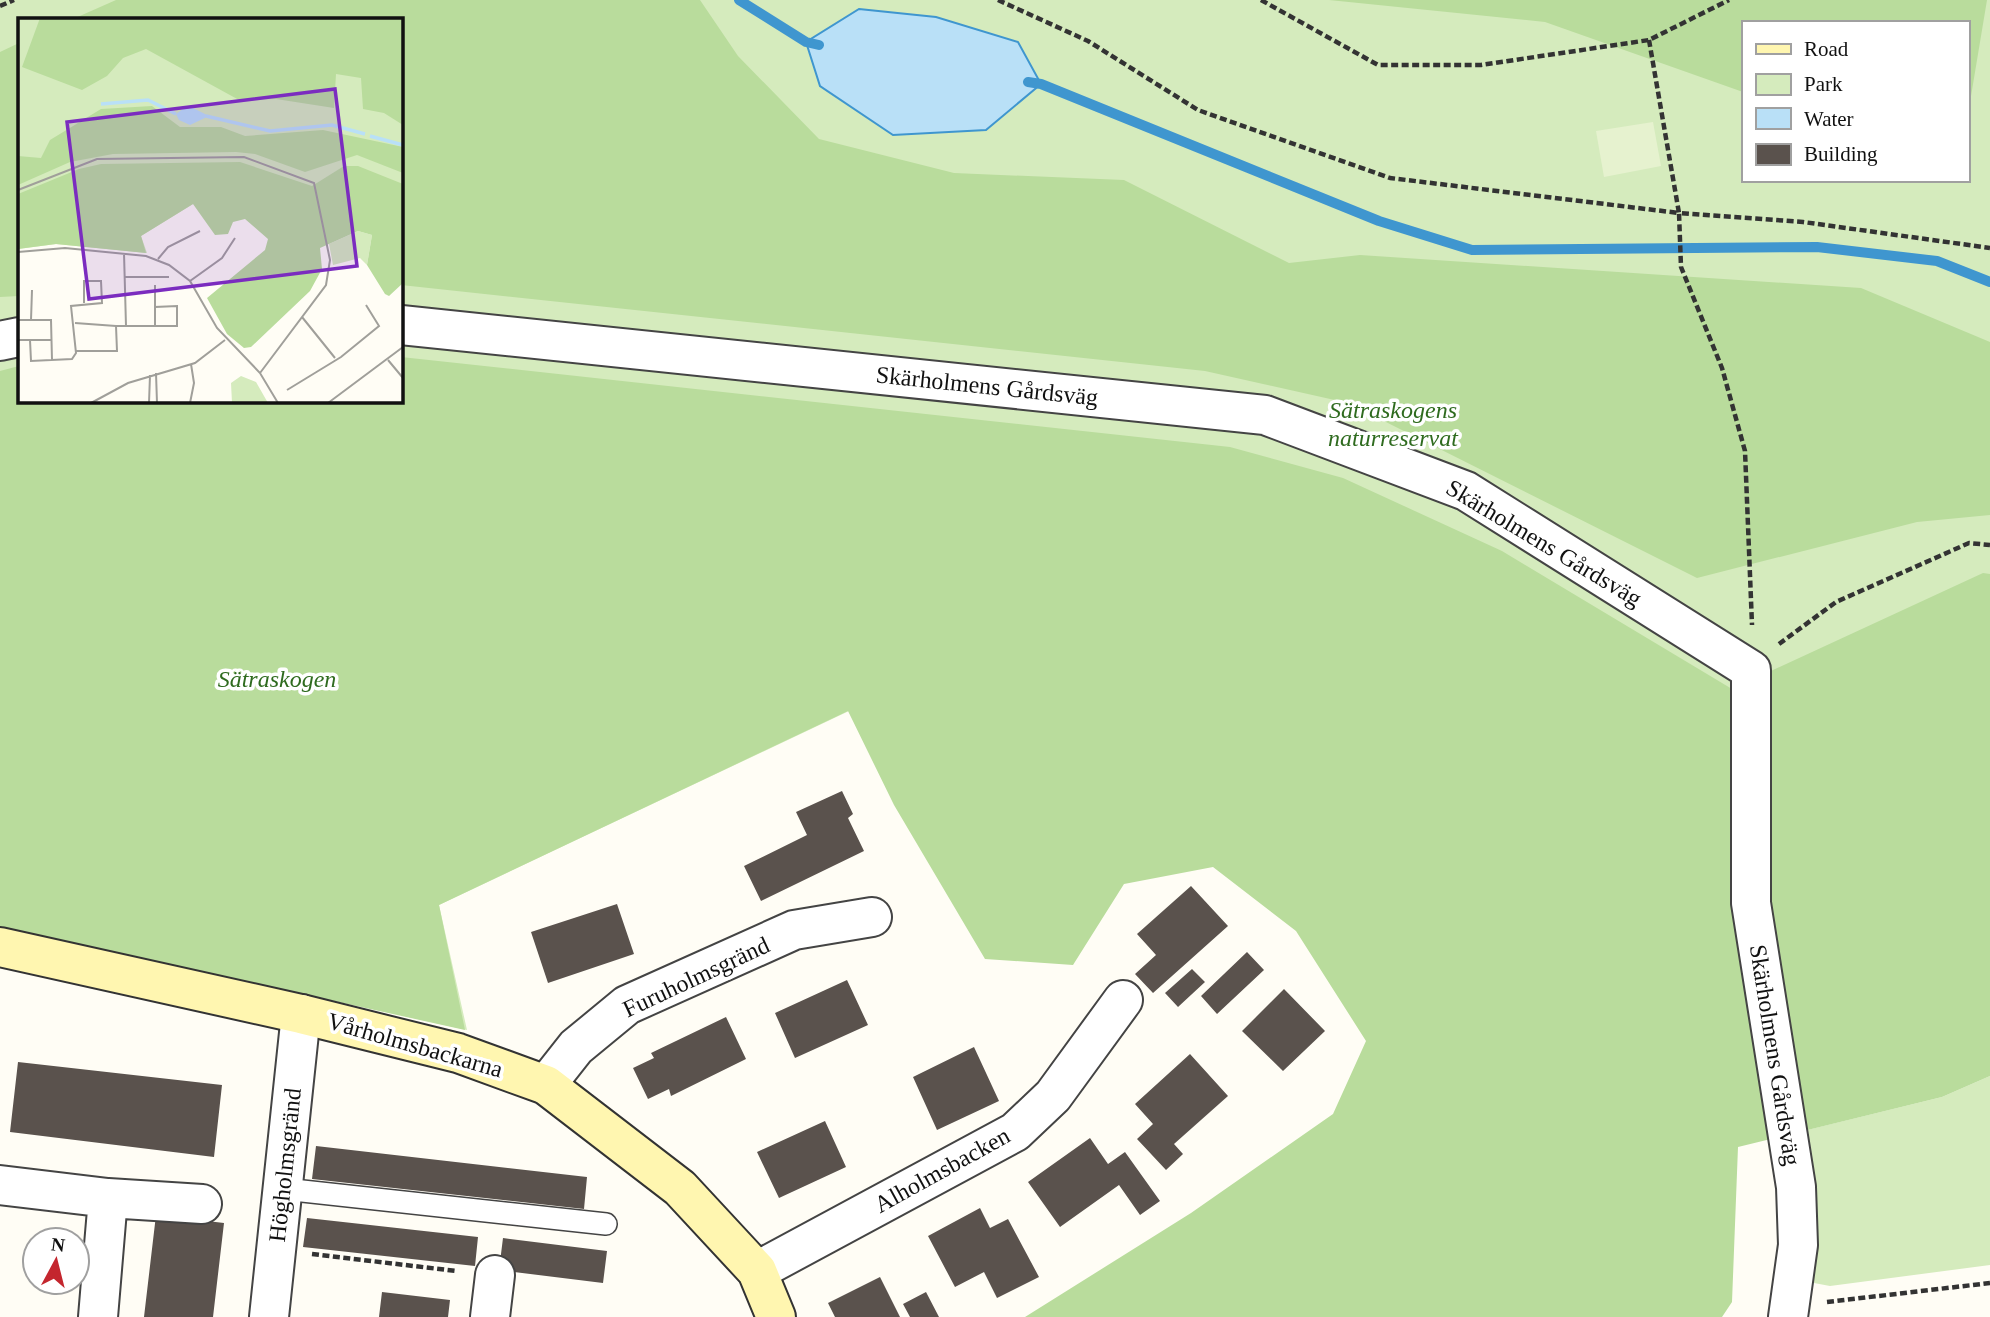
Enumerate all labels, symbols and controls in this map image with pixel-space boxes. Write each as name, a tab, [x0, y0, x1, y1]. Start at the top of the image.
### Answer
inset map	[18, 18, 402, 402]
legend	[1742, 21, 1969, 182]
text: Road	[1804, 37, 1849, 61]
text: Park	[1804, 72, 1843, 96]
text: Water	[1804, 107, 1854, 131]
text: Building	[1804, 142, 1878, 166]
street label: Skärholmens Gårdsväg	[875, 361, 1099, 411]
park label: Sätraskogens naturreservat	[1328, 397, 1459, 451]
street label: Skärholmens Gårdsväg	[1442, 474, 1646, 612]
park label: Sätraskogen	[218, 666, 336, 692]
street label: Furuholmsgränd	[619, 932, 773, 1022]
street label: Skärholmens Gårdsväg	[1745, 943, 1805, 1167]
street label: Vårholmsbackarna	[324, 1008, 506, 1083]
street label: Högholmsgränd	[264, 1087, 306, 1243]
street label: Alholmsbacken	[870, 1122, 1014, 1218]
north arrow	[21, 1226, 91, 1296]
text: N	[50, 1233, 66, 1256]

